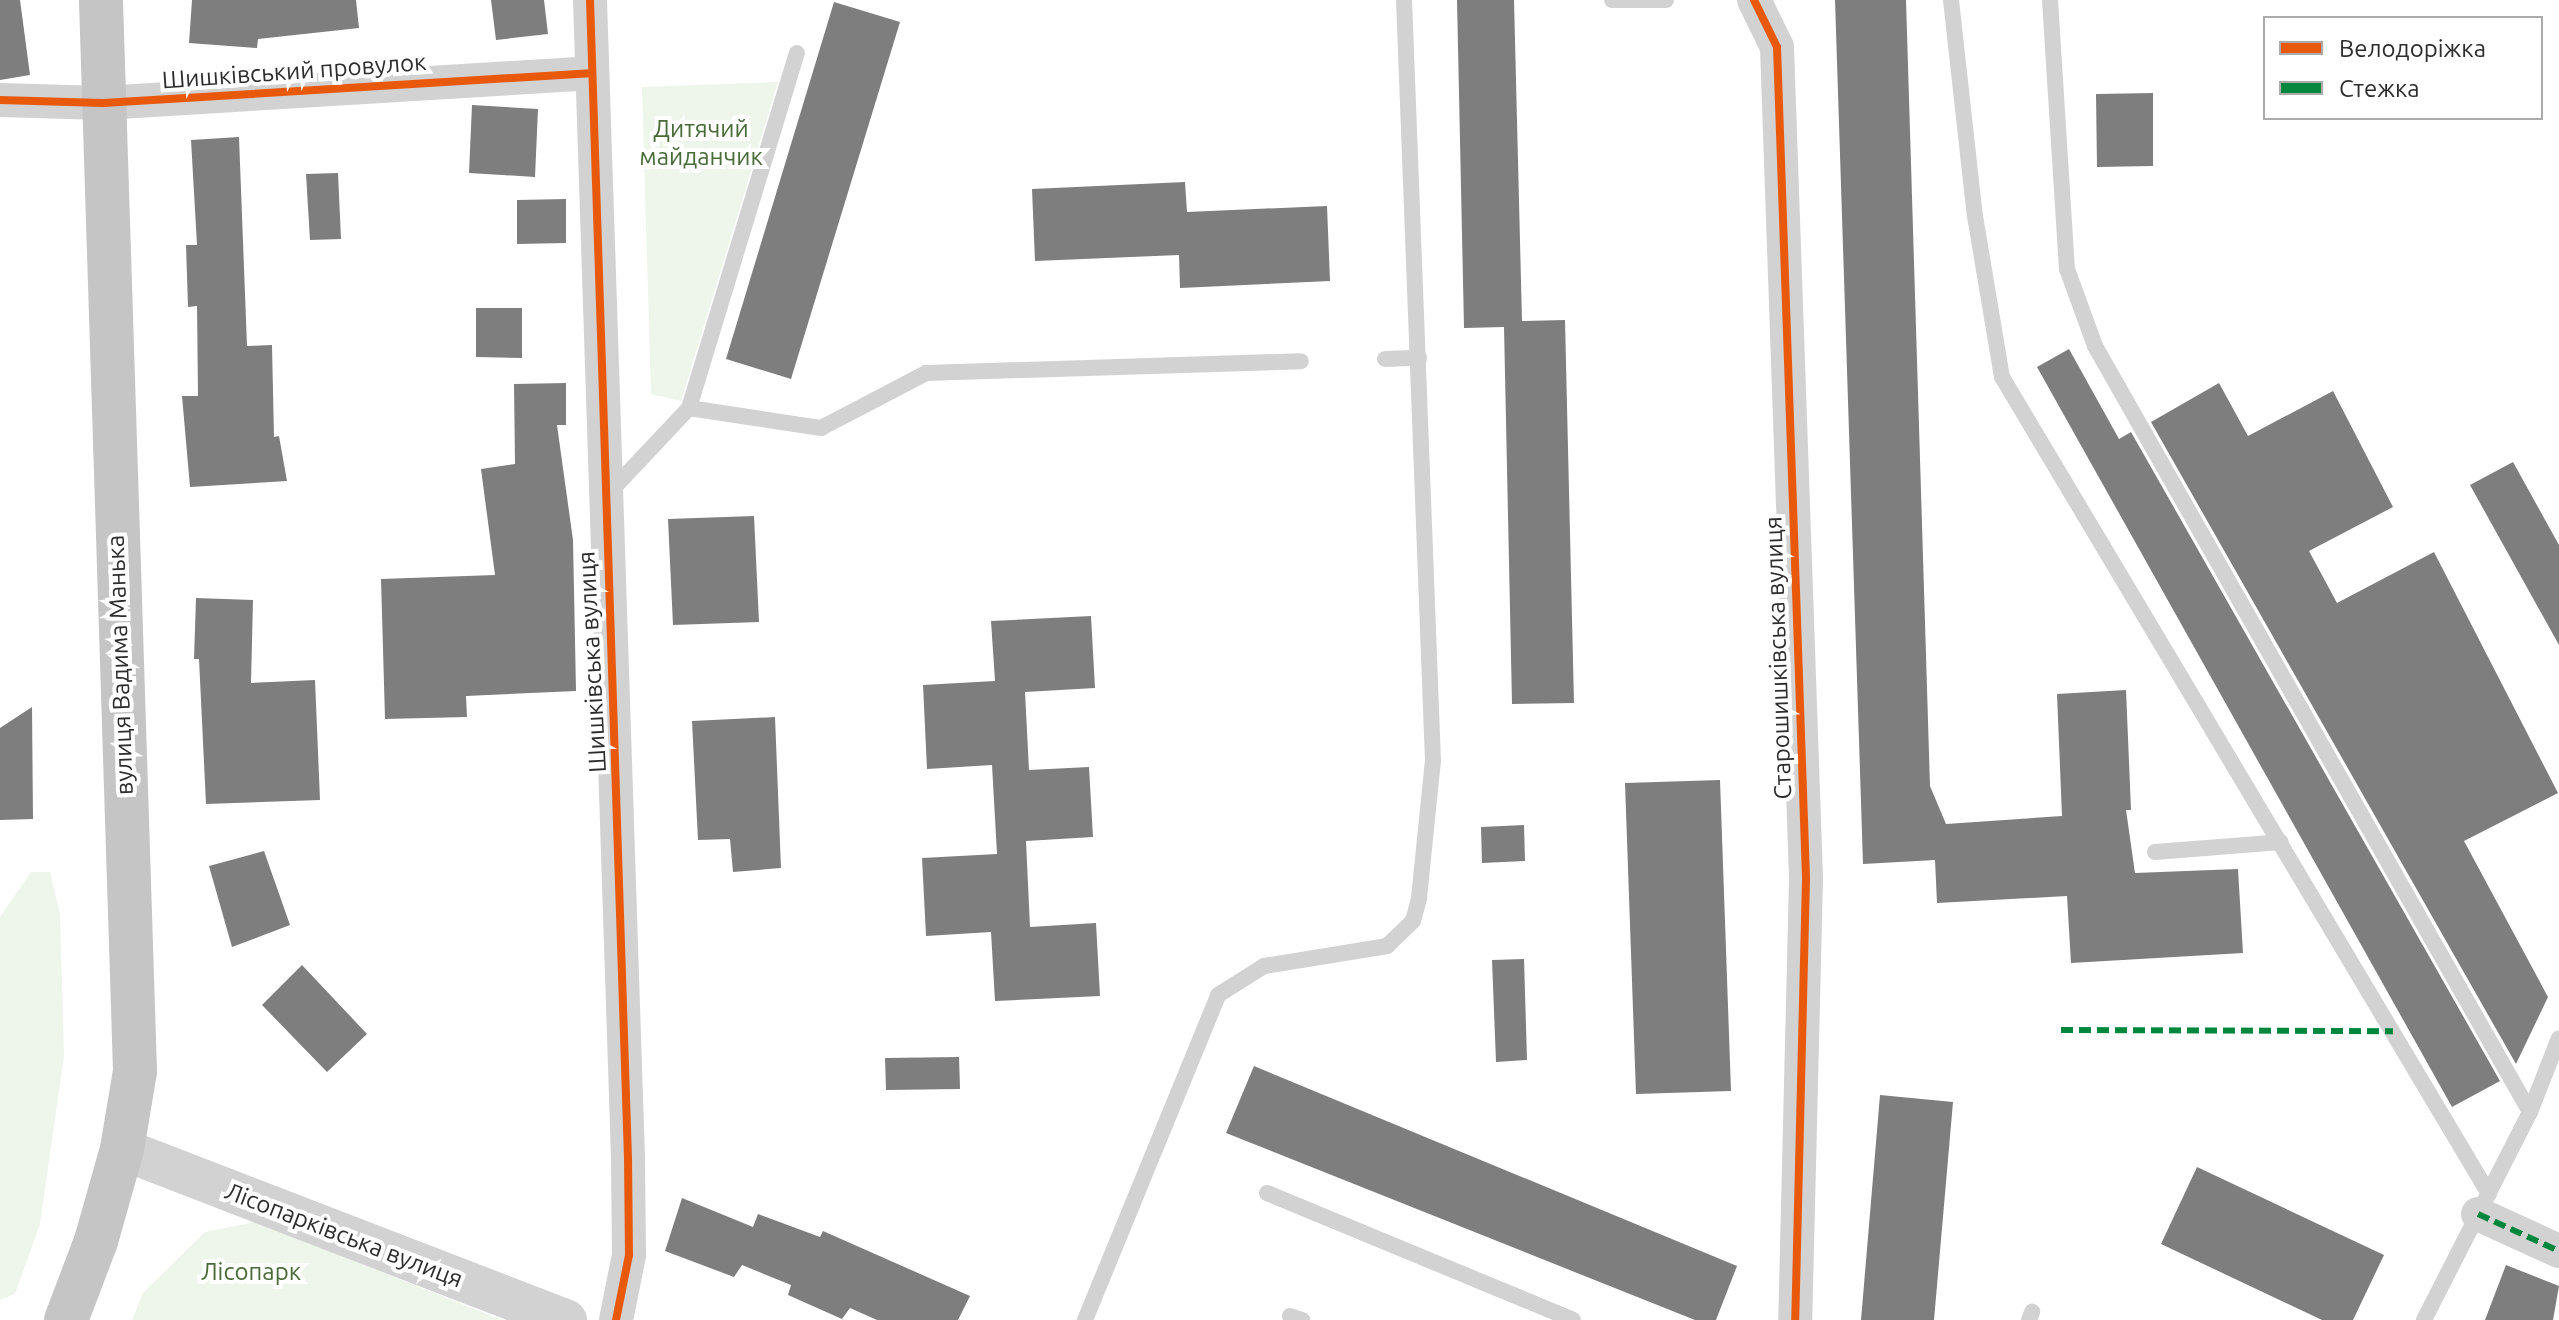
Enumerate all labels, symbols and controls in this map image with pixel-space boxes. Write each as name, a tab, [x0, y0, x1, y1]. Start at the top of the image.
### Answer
legend	[2263, 16, 2543, 120]
text: Велодоріжка	[2339, 35, 2486, 62]
street label: Шишківський провулок	[161, 47, 427, 95]
text: Стежка	[2339, 75, 2420, 102]
park label: Дитячий майданчик	[639, 115, 763, 171]
street label: Старошишківська вулиця	[1759, 516, 1797, 800]
street label: вулиця Вадима Манька	[101, 534, 139, 796]
street label: Шишківська вулиця	[572, 551, 612, 773]
street label: Лісопарківська вулиця	[221, 1176, 467, 1294]
park label: Лісопарк	[201, 1258, 301, 1286]

